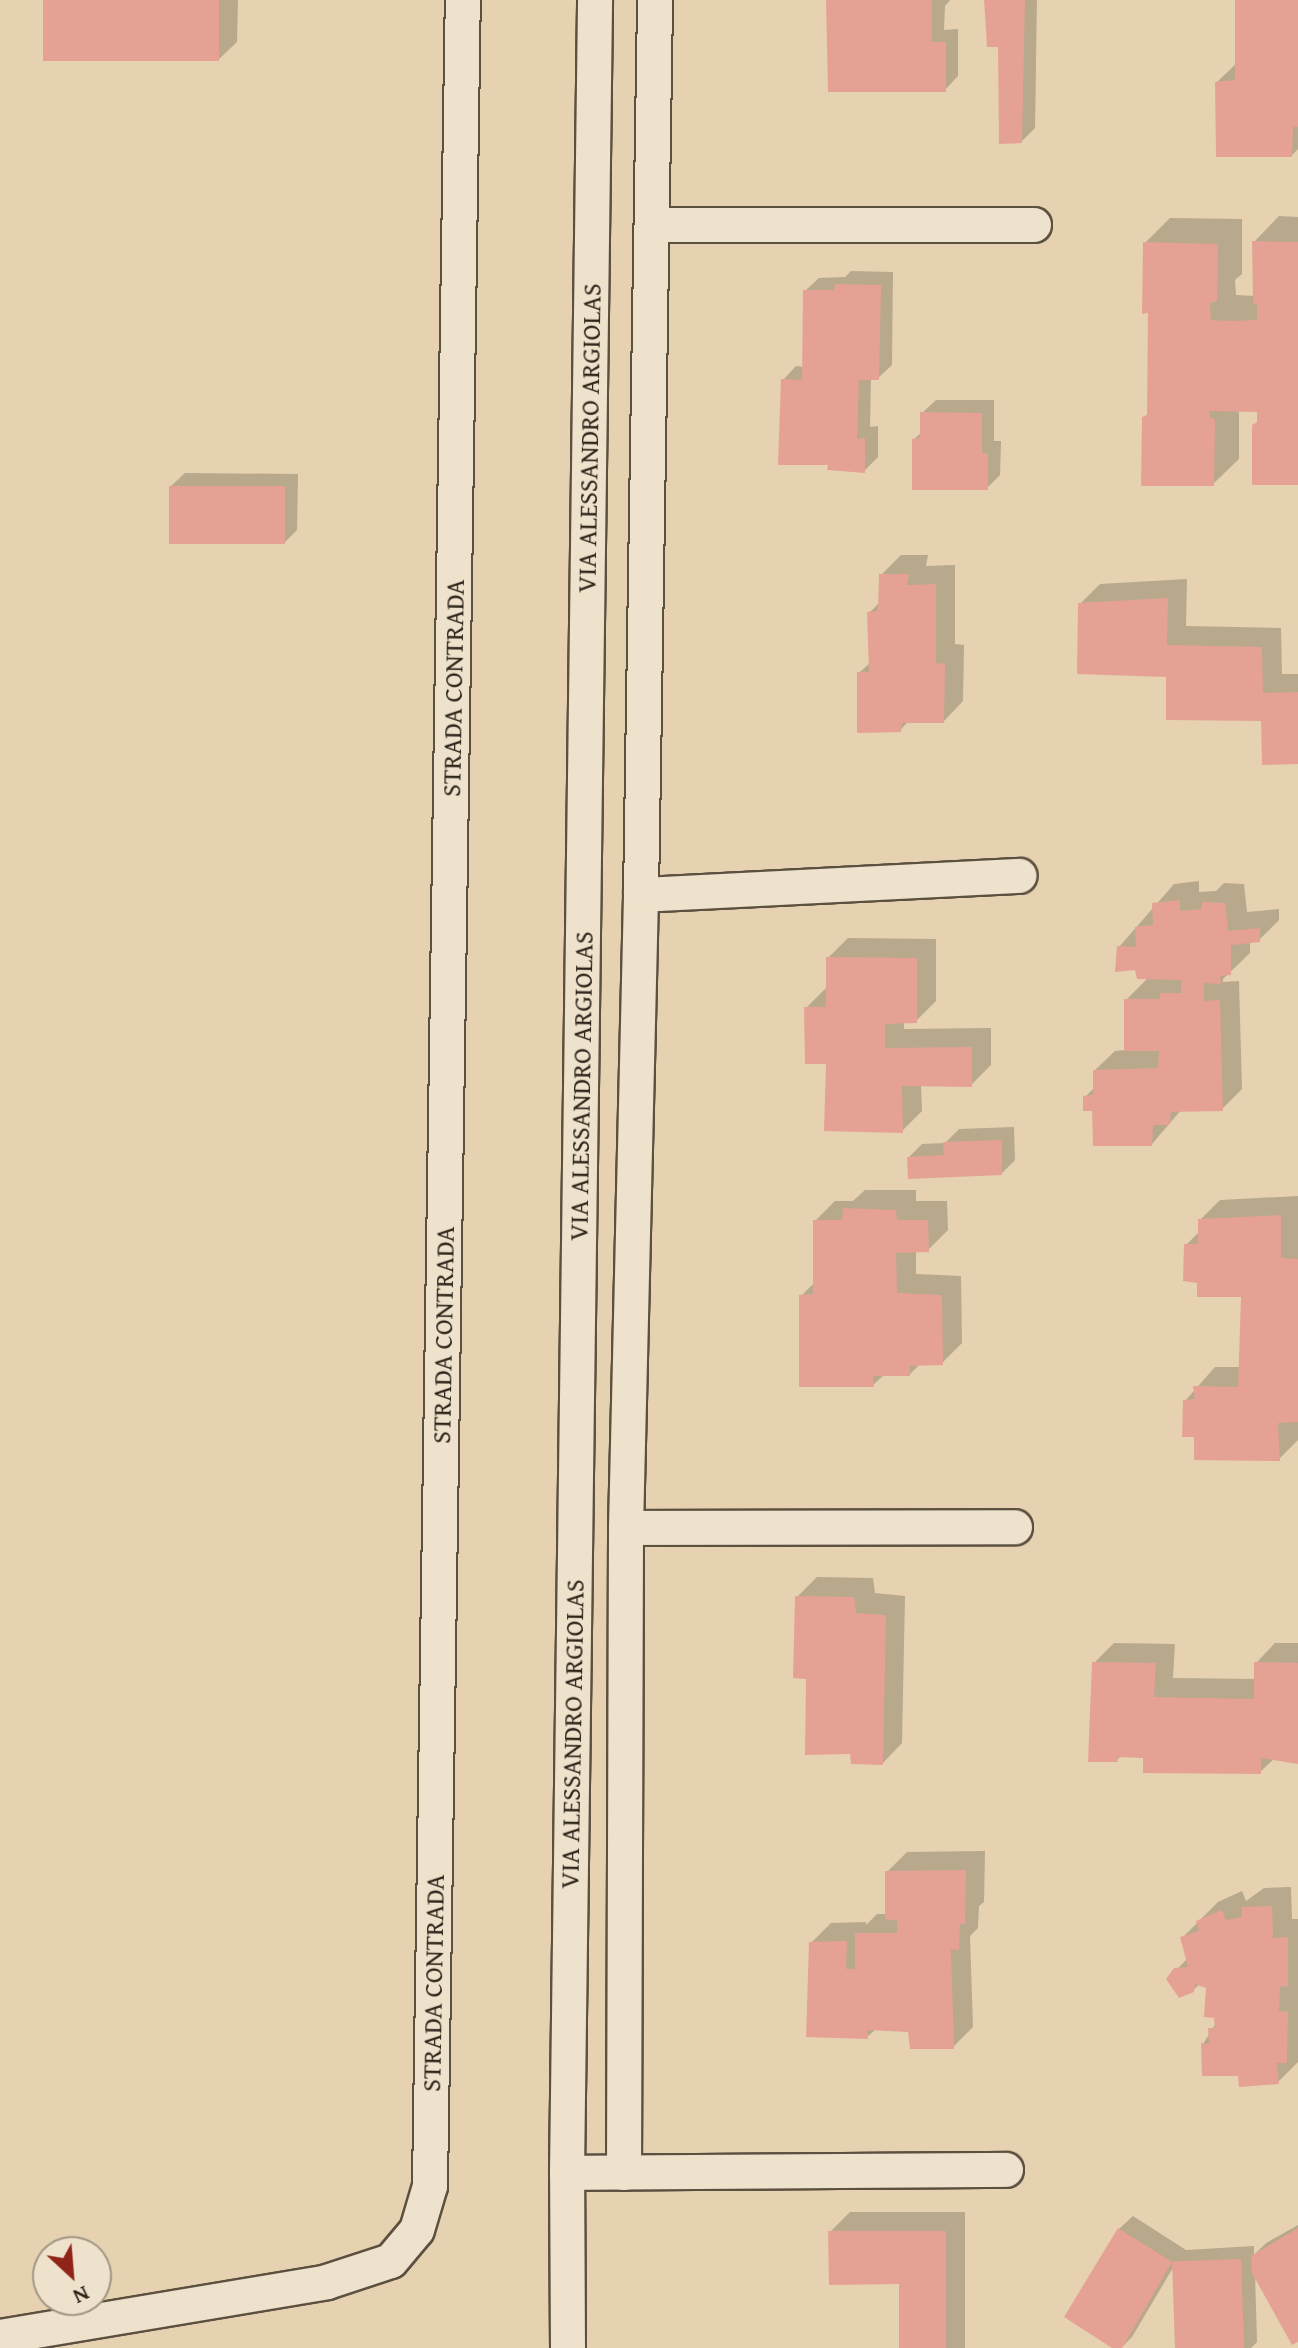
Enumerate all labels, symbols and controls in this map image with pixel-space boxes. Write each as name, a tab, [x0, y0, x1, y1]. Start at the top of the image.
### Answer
street label: VIA ALESSANDRO ARGIOLAS	[571, 283, 607, 593]
street label: STRADA CONTRADA	[436, 579, 470, 797]
street label: VIA ALESSANDRO ARGIOLAS	[563, 931, 599, 1241]
street label: STRADA CONTRADA	[426, 1226, 460, 1444]
street label: VIA ALESSANDRO ARGIOLAS	[554, 1579, 590, 1889]
street label: STRADA CONTRADA	[416, 1874, 450, 2092]
north arrow	[32, 2236, 112, 2316]
text: N	[68, 2278, 95, 2313]

